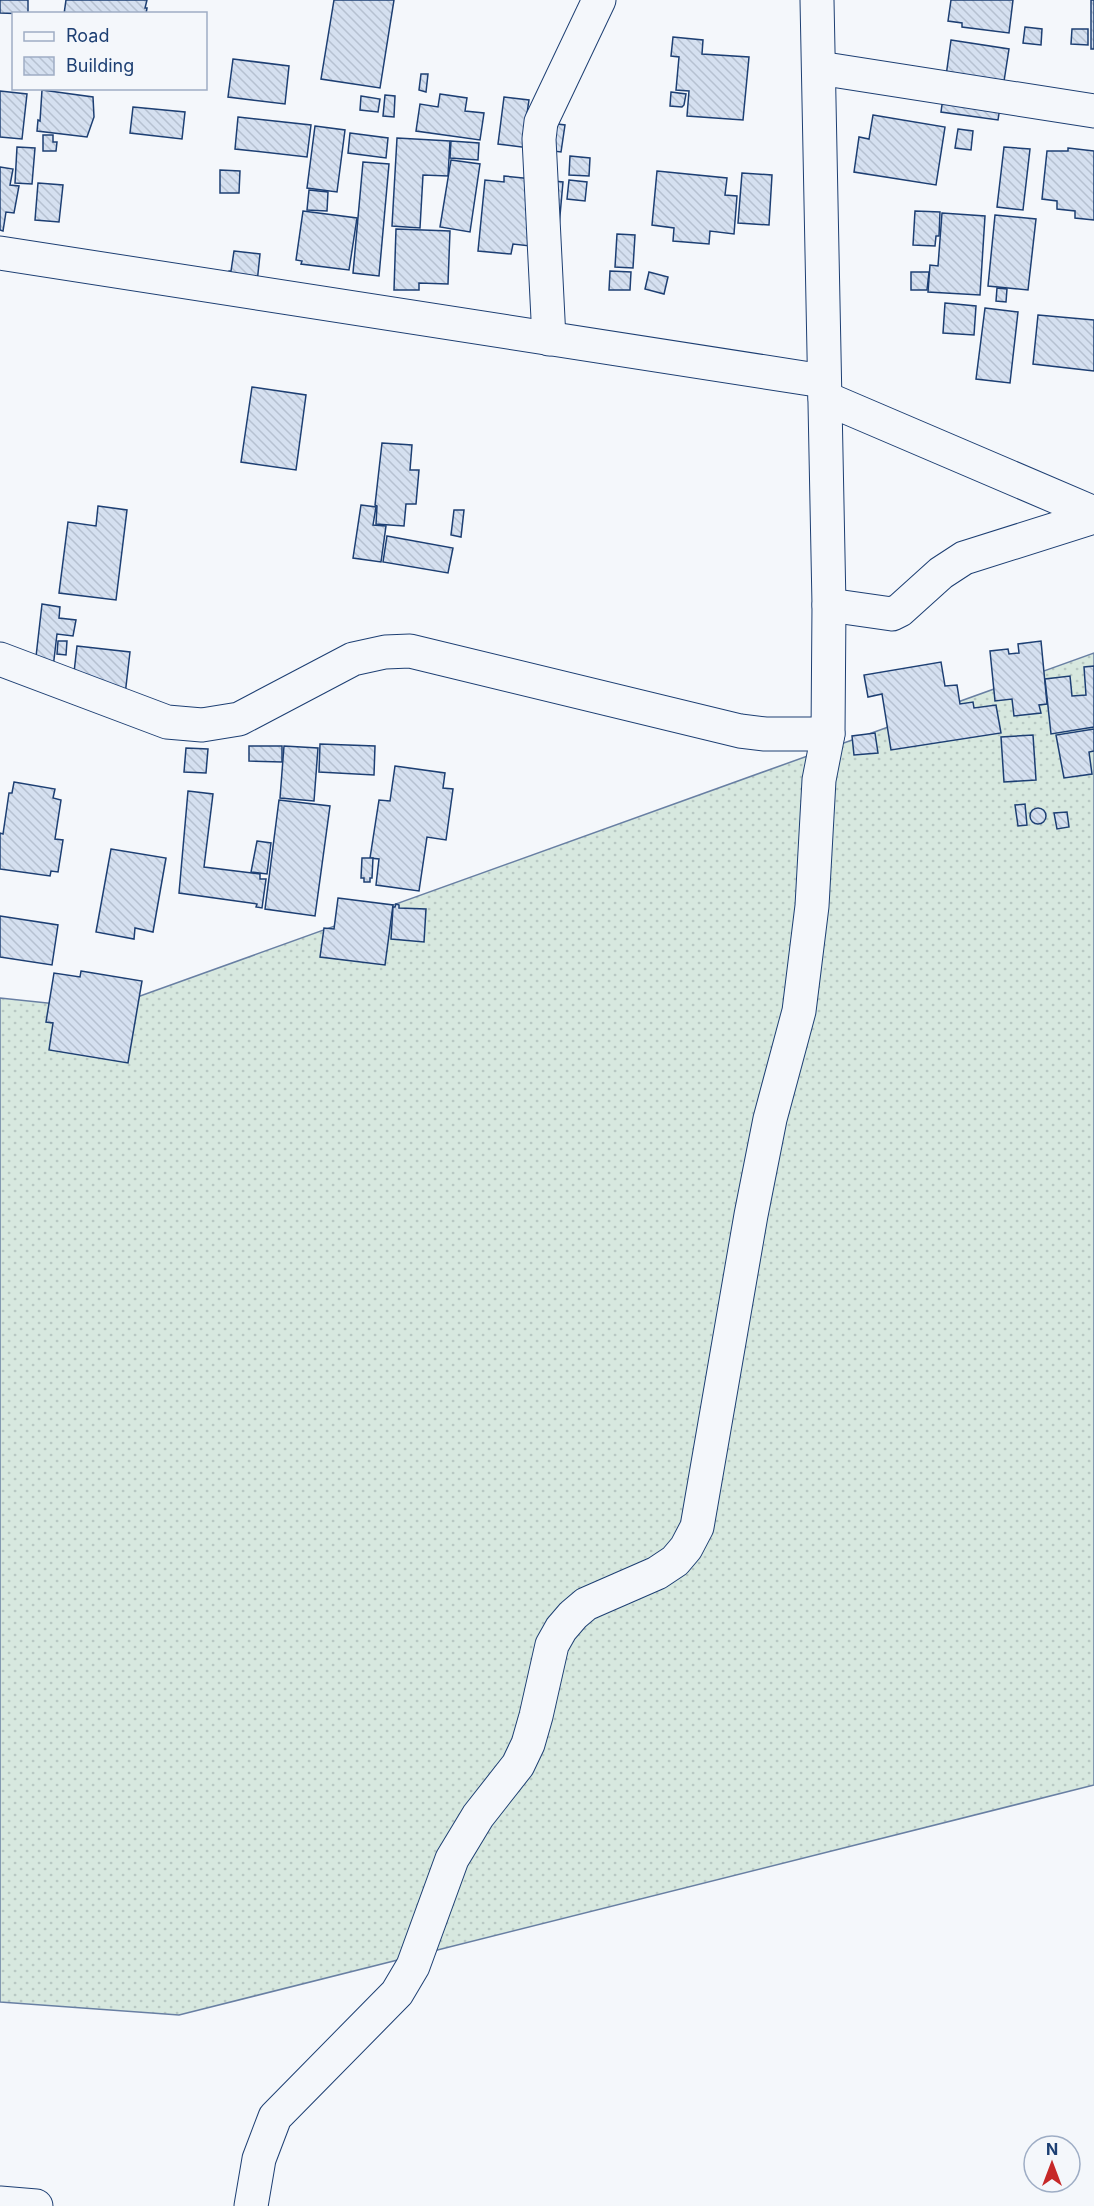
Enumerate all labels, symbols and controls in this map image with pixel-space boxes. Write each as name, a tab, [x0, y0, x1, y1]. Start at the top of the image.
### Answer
legend	[12, 12, 207, 90]
text: Road	[66, 25, 109, 46]
text: Building	[66, 55, 134, 76]
north arrow	[1022, 2134, 1082, 2194]
text: N	[1046, 2139, 1058, 2159]

